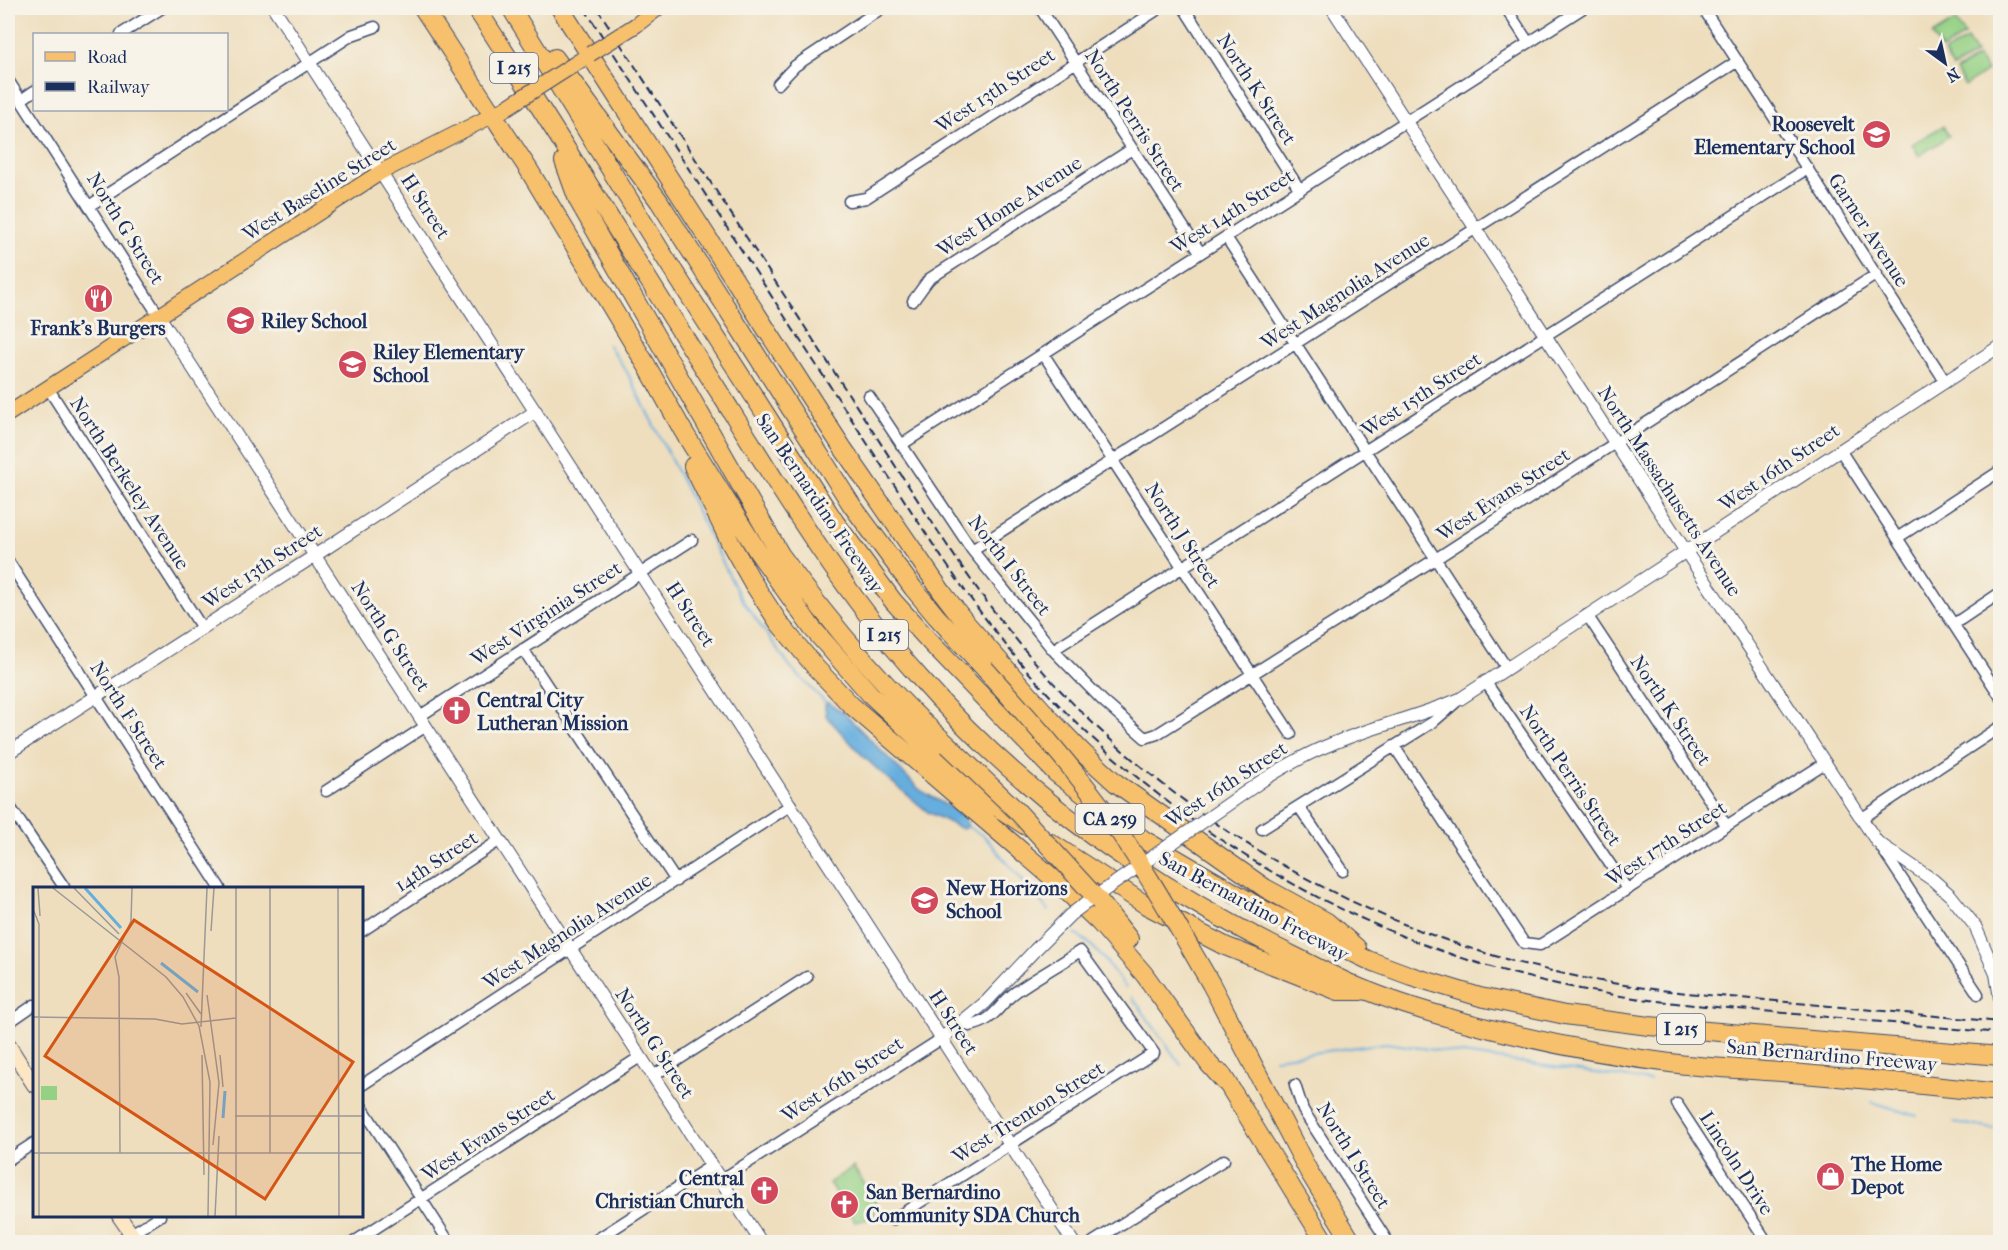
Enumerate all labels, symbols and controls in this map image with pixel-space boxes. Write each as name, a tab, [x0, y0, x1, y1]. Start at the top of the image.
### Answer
street label: North K Street	[1212, 29, 1301, 149]
legend	[33, 33, 228, 111]
north arrow	[1915, 33, 1975, 93]
street label: West 13th Street	[930, 43, 1059, 138]
street label: North Perris Street	[1080, 45, 1189, 196]
text: Road	[87, 47, 127, 68]
road number: I 215	[490, 53, 538, 83]
text: N	[1942, 64, 1963, 87]
text: Railway	[87, 77, 151, 98]
place label: Roosevelt Elementary School	[1694, 113, 1856, 159]
school or university icon: Roosevelt Elementary School	[1860, 119, 1892, 151]
street label: West Baseline Street	[238, 133, 400, 246]
street label: West Home Avenue	[932, 151, 1086, 262]
street label: West 14th Street	[1165, 164, 1298, 259]
street label: North G Street	[82, 168, 169, 288]
street label: H Street	[396, 169, 455, 243]
street label: Garner Avenue	[1823, 169, 1914, 291]
street label: West Magnolia Avenue	[1256, 228, 1434, 355]
restaurant icon: Frank's Burgers	[82, 282, 114, 314]
school or university icon: Riley School	[224, 305, 256, 337]
place label: Riley School	[261, 310, 368, 333]
place label: Frank's Burgers	[29, 317, 166, 340]
place label: Riley Elementary School	[373, 341, 526, 387]
street label: West 15th Street	[1356, 347, 1485, 442]
school or university icon: Riley Elementary School	[336, 348, 368, 380]
street label: North Massachusetts Avenue	[1593, 382, 1746, 601]
street label: North Berkeley Avenue	[65, 392, 194, 574]
street label: San Bernardino Freeway	[751, 409, 889, 599]
street label: West 16th Street	[1714, 419, 1844, 517]
street label: West Evans Street	[1432, 443, 1574, 547]
street label: North J Street	[1140, 478, 1225, 592]
street label: North I Street	[963, 511, 1056, 620]
street label: West 13th Street	[197, 519, 326, 614]
street label: West Virginia Street	[466, 556, 626, 671]
street label: North G Street	[346, 577, 435, 696]
street label: H Street	[661, 577, 720, 651]
road number: I 215	[860, 620, 908, 650]
street label: North K Street	[1625, 651, 1716, 770]
street label: North F Street	[85, 657, 172, 773]
place label: Central City Lutheran Mission	[477, 689, 629, 735]
church icon: Central City Lutheran Mission	[440, 695, 472, 727]
street label: North Perris Street	[1515, 700, 1626, 850]
street label: West 16th Street	[1160, 737, 1291, 833]
street label: West 17th Street	[1601, 796, 1731, 892]
road number: CA 259	[1076, 804, 1144, 834]
street label: 14th Street	[390, 826, 482, 897]
street label: San Bernardino Freeway	[1155, 847, 1354, 967]
street label: West Magnolia Avenue	[478, 868, 656, 995]
place label: New Horizons School	[946, 877, 1068, 923]
school or university icon: New Horizons School	[909, 884, 941, 916]
inset map	[33, 887, 363, 1217]
street label: North G Street	[610, 984, 699, 1103]
street label: H Street	[924, 985, 983, 1059]
road number: I 215	[1657, 1014, 1705, 1044]
street label: West 16th Street	[776, 1032, 907, 1128]
street label: San Bernardino Freeway	[1726, 1035, 1940, 1076]
street label: West Trenton Street	[947, 1056, 1108, 1169]
street label: West Evans Street	[417, 1083, 559, 1187]
street label: North I Street	[1312, 1098, 1395, 1213]
street label: Lincoln Drive	[1695, 1107, 1779, 1219]
place label: The Home Depot	[1850, 1153, 1942, 1199]
shop icon: The Home Depot	[1814, 1160, 1846, 1192]
place label: Central Christian Church	[595, 1167, 745, 1213]
church icon: Central Christian Church	[749, 1174, 781, 1206]
place label: San Bernardino Community SDA Church	[866, 1181, 1081, 1227]
church icon: San Bernardino Community SDA Church	[829, 1188, 861, 1220]

